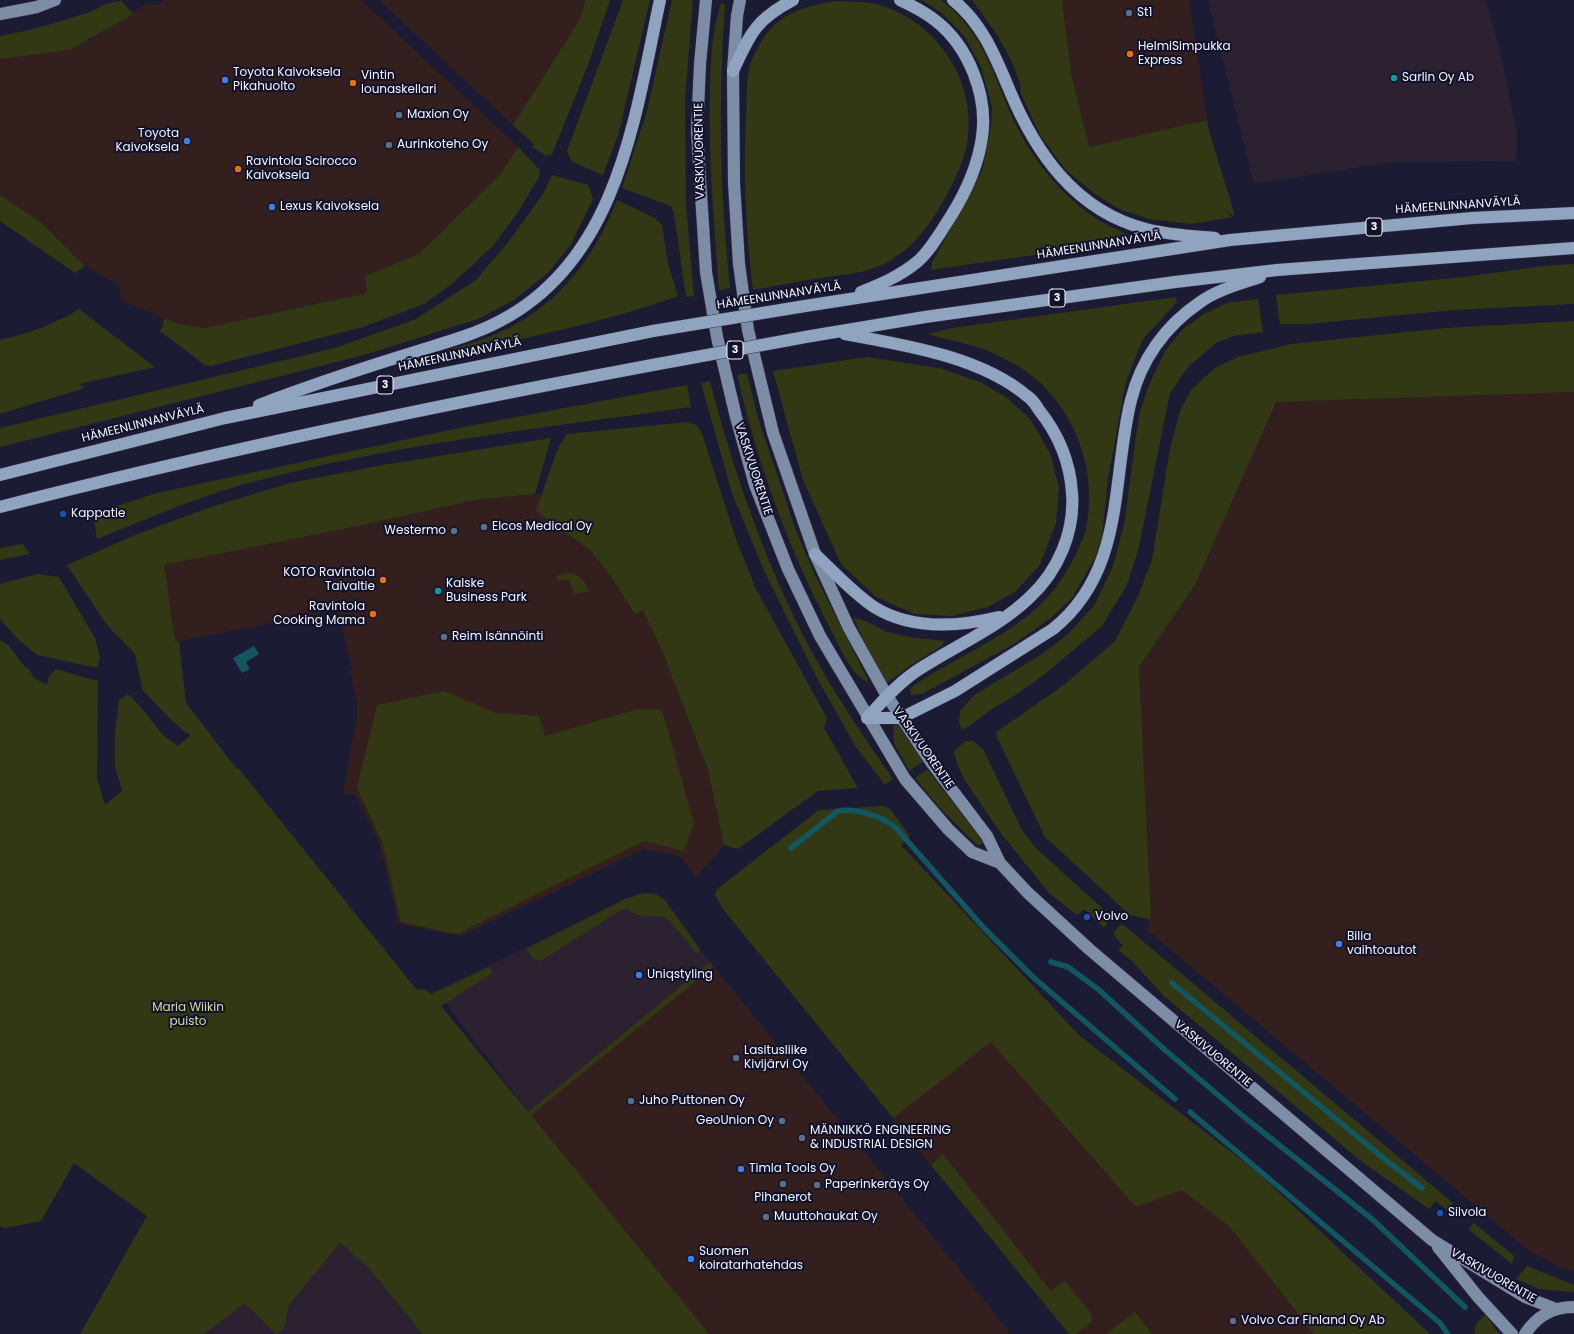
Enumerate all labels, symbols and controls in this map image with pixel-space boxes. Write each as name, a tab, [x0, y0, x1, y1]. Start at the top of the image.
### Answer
place label: St1	[1137, 6, 1152, 20]
marker: St1	[1124, 8, 1134, 18]
place label: HelmiSimpukka Express	[1138, 40, 1231, 68]
marker: HelmiSimpukka Express	[1125, 49, 1135, 59]
place label: Toyota Kaivoksela Pikahuolto	[233, 66, 341, 94]
place label: Vintin lounaskellari	[361, 69, 436, 97]
place label: Sarlin Oy Ab	[1402, 71, 1474, 85]
marker: Sarlin Oy Ab	[1389, 73, 1399, 83]
marker: Toyota Kaivoksela Pikahuolto	[220, 75, 230, 85]
marker: Vintin lounaskellari	[348, 78, 358, 88]
street label: VASKIVUORENTIE	[692, 103, 708, 199]
place label: Maxion Oy	[407, 108, 469, 122]
marker: Maxion Oy	[394, 110, 404, 120]
place label: Toyota Kaivoksela	[115, 127, 179, 155]
marker: Toyota Kaivoksela	[182, 136, 192, 146]
place label: Aurinkoteho Oy	[397, 138, 488, 152]
marker: Aurinkoteho Oy	[384, 140, 394, 150]
place label: Ravintola Scirocco Kaivoksela	[246, 155, 357, 183]
marker: Ravintola Scirocco Kaivoksela	[233, 164, 243, 174]
street label: HÄMEENLINNANVÄYLÄ	[1395, 194, 1521, 218]
place label: Lexus Kaivoksela	[280, 200, 379, 214]
marker: Lexus Kaivoksela	[267, 202, 277, 212]
road number: 3	[1366, 218, 1382, 236]
street label: HÄMEENLINNANVÄYLÄ	[1036, 229, 1162, 263]
street label: HÄMEENLINNANVÄYLÄ	[716, 279, 842, 313]
road number: 3	[1049, 289, 1065, 307]
street label: HÄMEENLINNANVÄYLÄ	[397, 335, 523, 375]
road number: 3	[727, 341, 743, 359]
road number: 3	[377, 376, 393, 394]
street label: HÄMEENLINNANVÄYLÄ	[80, 402, 206, 446]
street label: VASKIVUORENTIE	[731, 421, 775, 517]
place label: Kappatie	[71, 507, 125, 521]
marker: Kappatie	[58, 509, 68, 519]
place label: Elcos Medical Oy	[492, 520, 592, 534]
marker: Elcos Medical Oy	[479, 522, 489, 532]
place label: Westermo	[384, 524, 446, 538]
marker: Westermo	[449, 526, 459, 536]
place label: KOTO Ravintola Taivaltie	[283, 566, 375, 594]
marker: KOTO Ravintola Taivaltie	[378, 575, 388, 585]
place label: Kalske Business Park	[446, 577, 527, 605]
marker: Kalske Business Park	[433, 586, 443, 596]
place label: Ravintola Cooking Mama	[273, 600, 365, 628]
marker: Ravintola Cooking Mama	[368, 609, 378, 619]
place label: Reim Isännöinti	[452, 630, 544, 644]
marker: Reim Isännöinti	[439, 632, 449, 642]
street label: VASKIVUORENTIE	[889, 704, 957, 792]
place label: Volvo	[1095, 910, 1128, 924]
marker: Volvo	[1082, 912, 1092, 922]
place label: Bilia vaihtoautot	[1347, 930, 1417, 958]
marker: Bilia vaihtoautot	[1334, 939, 1344, 949]
place label: Uniqstyling	[647, 968, 713, 982]
marker: Uniqstyling	[634, 970, 644, 980]
park label: Maria Wiikin puisto	[152, 1001, 224, 1029]
street label: VASKIVUORENTIE	[1171, 1017, 1255, 1091]
place label: Lasitusliike Kivijärvi Oy	[744, 1044, 808, 1072]
marker: Lasitusliike Kivijärvi Oy	[731, 1053, 741, 1063]
place label: Juho Puttonen Oy	[639, 1094, 745, 1108]
marker: Juho Puttonen Oy	[626, 1096, 636, 1106]
place label: GeoUnion Oy	[696, 1114, 774, 1128]
marker: GeoUnion Oy	[777, 1116, 787, 1126]
place label: MÄNNIKKÖ ENGINEERING & INDUSTRIAL DESIGN	[810, 1124, 951, 1152]
marker: MÄNNIKKÖ ENGINEERING & INDUSTRIAL DESIGN	[797, 1133, 807, 1143]
place label: Timla Tools Oy	[749, 1162, 836, 1176]
marker: Timla Tools Oy	[736, 1164, 746, 1174]
place label: Paperinkeräys Oy	[825, 1178, 929, 1192]
marker: Pihanerot	[778, 1179, 788, 1189]
marker: Paperinkeräys Oy	[812, 1180, 822, 1190]
place label: Pihanerot	[754, 1191, 812, 1205]
place label: Silvola	[1448, 1206, 1486, 1220]
marker: Silvola	[1435, 1208, 1445, 1218]
place label: Muuttohaukat Oy	[774, 1210, 878, 1224]
marker: Muuttohaukat Oy	[761, 1212, 771, 1222]
place label: Suomen koiratarhatehdas	[699, 1245, 803, 1273]
street label: VASKIVUORENTIE	[1448, 1246, 1538, 1306]
marker: Suomen koiratarhatehdas	[686, 1254, 696, 1264]
place label: Volvo Car Finland Oy Ab	[1241, 1314, 1385, 1328]
marker: Volvo Car Finland Oy Ab	[1228, 1316, 1238, 1326]

